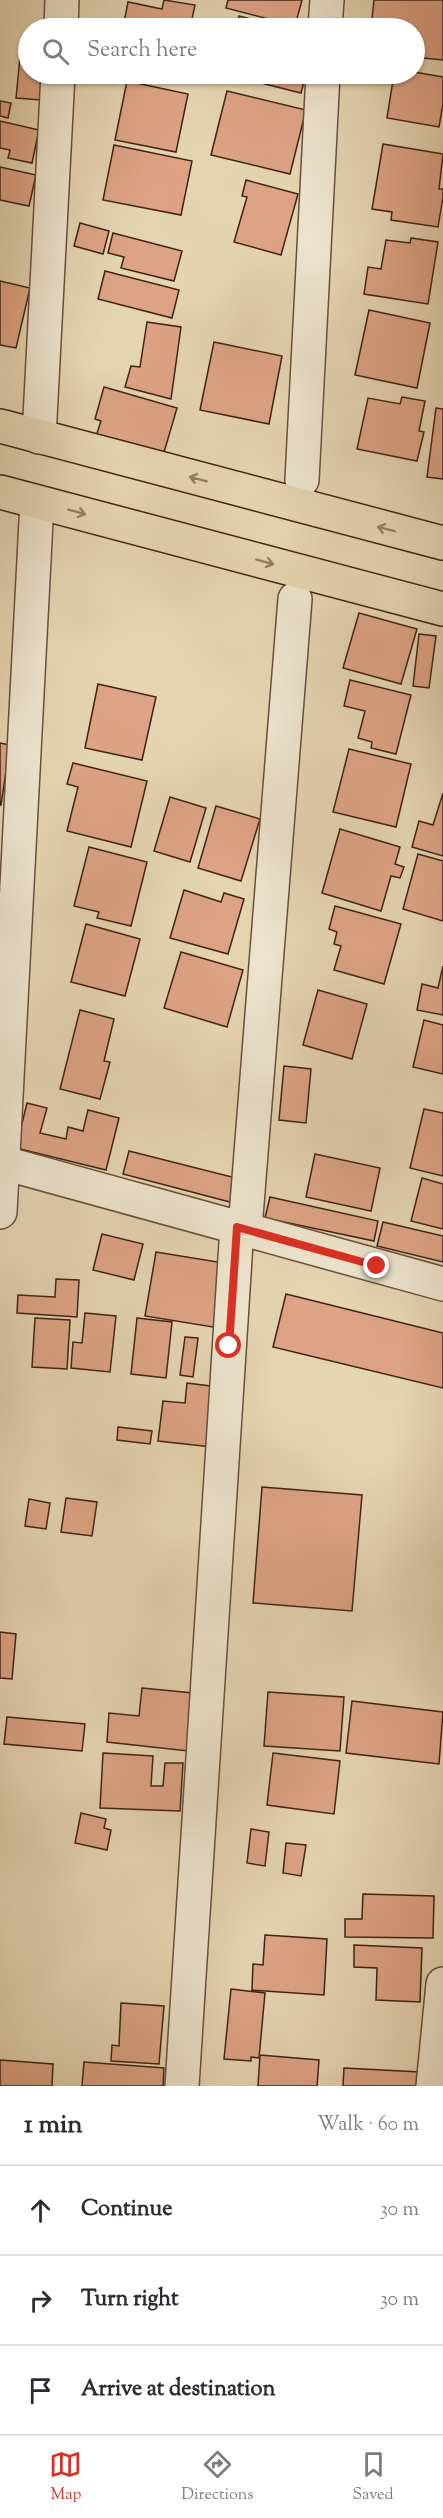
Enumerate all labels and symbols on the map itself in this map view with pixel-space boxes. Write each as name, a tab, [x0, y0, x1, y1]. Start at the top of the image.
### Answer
one-way arrow	[189, 473, 208, 484]
one-way arrow	[67, 507, 86, 519]
one-way arrow	[377, 522, 396, 534]
one-way arrow	[255, 557, 274, 569]
route end	[363, 1252, 389, 1278]
route start	[215, 1332, 241, 1358]

